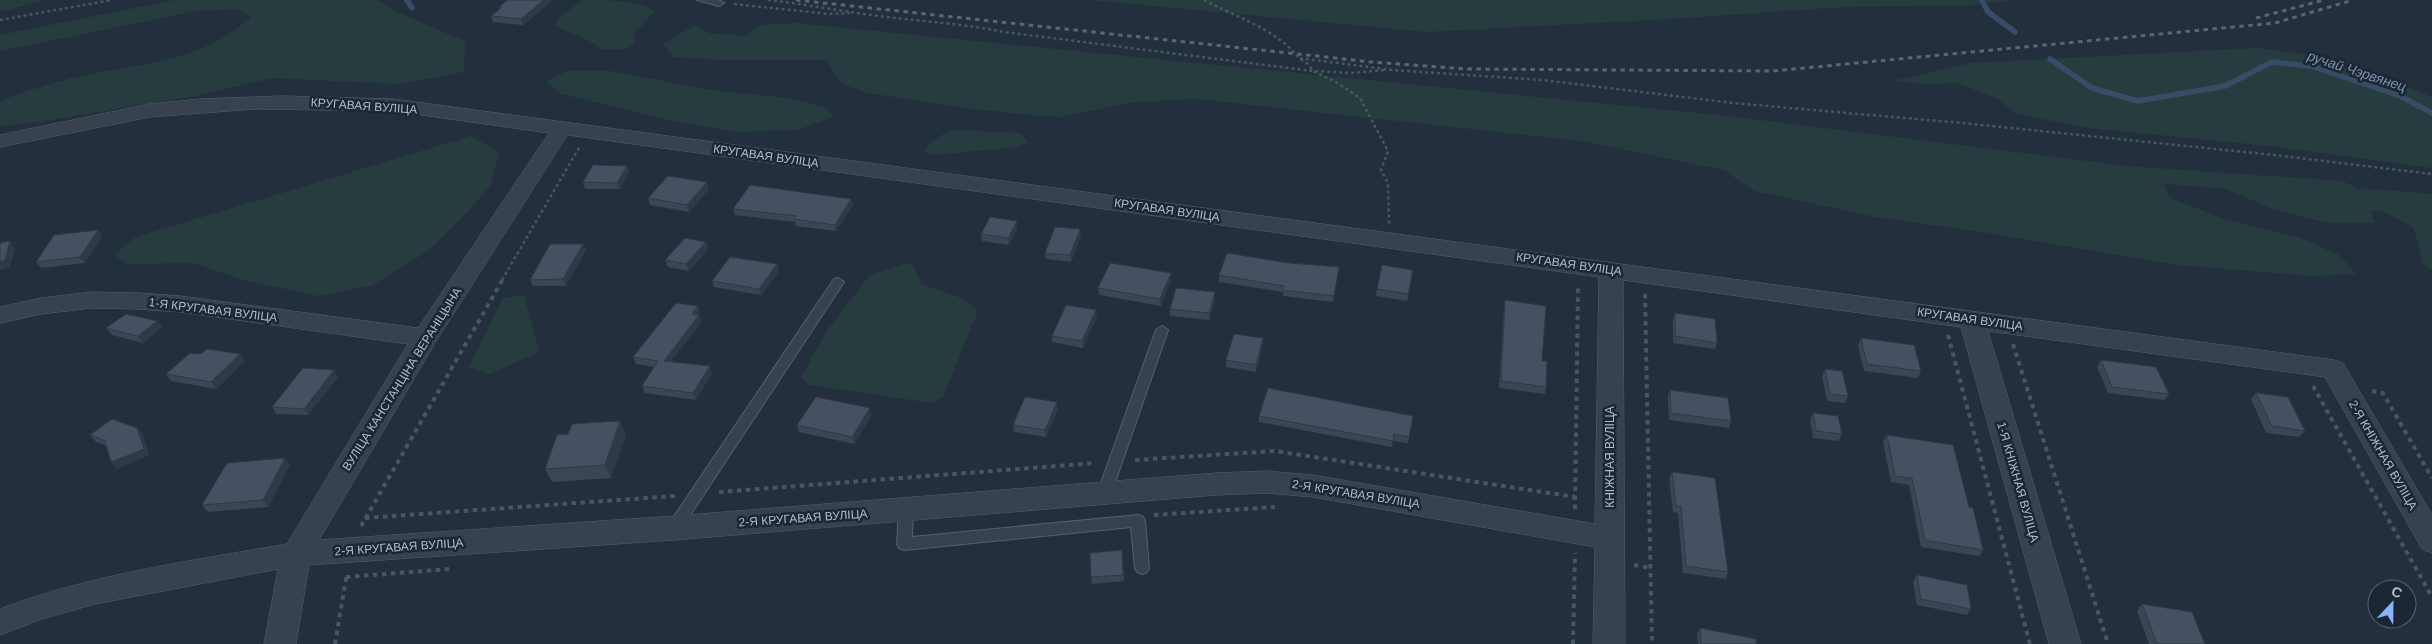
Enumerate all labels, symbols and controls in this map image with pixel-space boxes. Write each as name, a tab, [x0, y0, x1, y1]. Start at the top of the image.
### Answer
water label: ручай Чэрвянец	[2305, 47, 2409, 95]
street label: КРУГАВАЯ ВУЛІЦА	[310, 95, 418, 117]
street label: КРУГАВАЯ ВУЛІЦА	[712, 142, 820, 170]
street label: КРУГАВАЯ ВУЛІЦА	[1113, 196, 1221, 224]
street label: КРУГАВАЯ ВУЛІЦА	[1515, 250, 1623, 278]
street label: ВУЛІЦА КАНСТАНЦІНА ВЕРАНІЦЫНА	[340, 285, 464, 473]
street label: 1-Я КРУГАВАЯ ВУЛІЦА	[148, 295, 278, 325]
street label: КРУГАВАЯ ВУЛІЦА	[1916, 305, 2024, 333]
street label: 2-Я КНІЖНАЯ ВУЛІЦА	[2346, 398, 2420, 512]
street label: КНІЖНАЯ ВУЛІЦА	[1603, 406, 1617, 508]
street label: 1-Я КНІЖНАЯ ВУЛІЦА	[1994, 420, 2042, 544]
street label: 2-Я КРУГАВАЯ ВУЛІЦА	[1291, 477, 1421, 511]
street label: 2-Я КРУГАВАЯ ВУЛІЦА	[738, 507, 868, 529]
street label: 2-Я КРУГАВАЯ ВУЛІЦА	[334, 536, 464, 558]
north arrow	[2367, 579, 2417, 629]
text: С	[2389, 583, 2405, 601]

